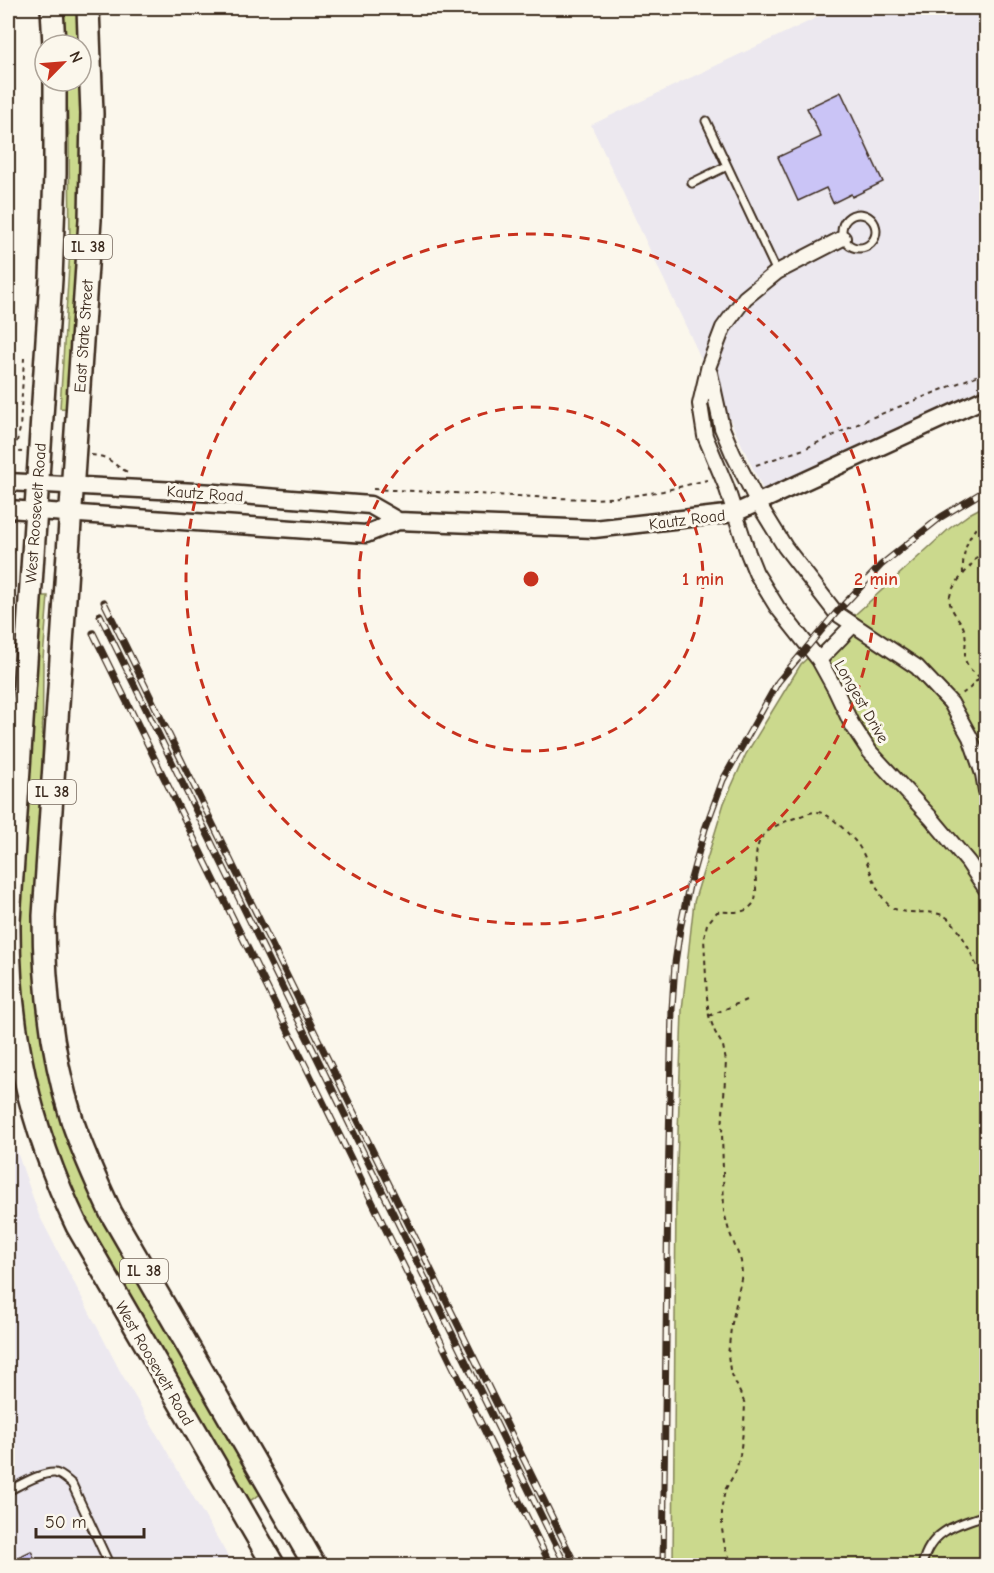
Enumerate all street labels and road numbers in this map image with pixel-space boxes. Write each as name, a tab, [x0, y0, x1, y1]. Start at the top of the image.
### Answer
road number: IL 38	[64, 235, 112, 259]
street label: East State Street	[71, 279, 97, 393]
street label: West Roosevelt Road	[22, 442, 50, 584]
street label: Kautz Road	[166, 482, 244, 506]
street label: Kautz Road	[648, 506, 726, 534]
street label: Longest Drive	[830, 657, 892, 746]
road number: IL 38	[28, 780, 76, 804]
road number: IL 38	[120, 1259, 168, 1283]
street label: West Roosevelt Road	[111, 1298, 197, 1429]

